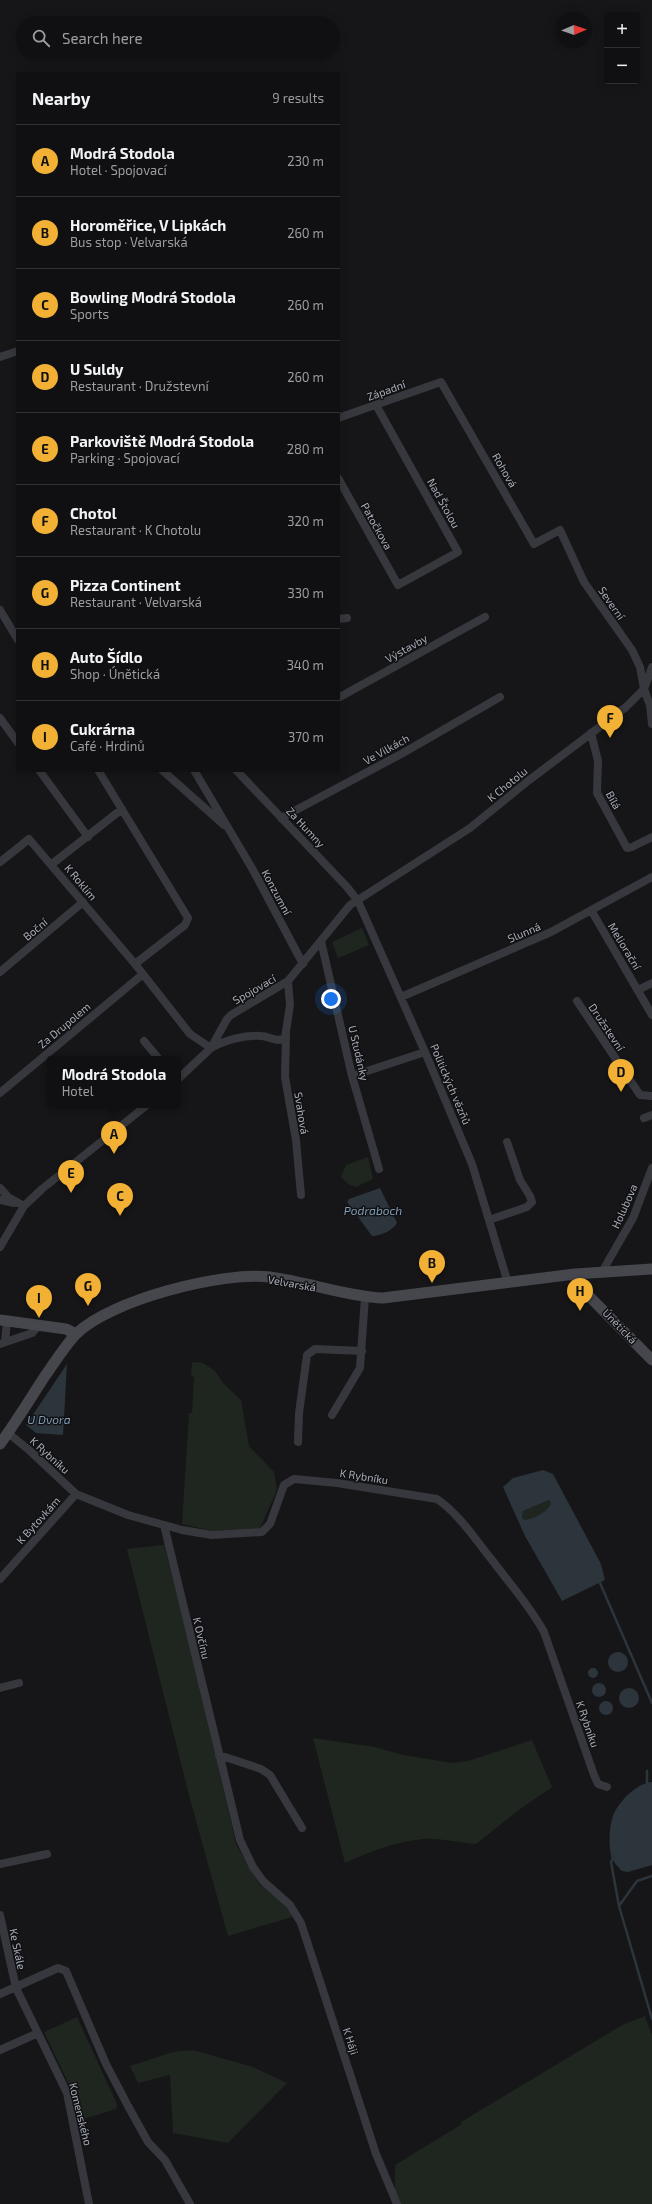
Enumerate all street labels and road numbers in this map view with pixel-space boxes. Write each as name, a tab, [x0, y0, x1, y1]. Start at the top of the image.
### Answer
street label: Západní	[365, 377, 408, 403]
street label: Rohová	[490, 451, 520, 489]
street label: Nad Štolou	[425, 476, 463, 530]
street label: Patočkova	[359, 500, 395, 552]
street label: Severní	[596, 584, 629, 623]
street label: Výstavby	[383, 631, 430, 665]
street label: Ve Vilkách	[361, 731, 411, 767]
street label: K Chotolu	[484, 764, 530, 804]
street label: Bílá	[604, 789, 624, 811]
street label: Za Humny	[284, 804, 328, 850]
street label: K Roklím	[62, 861, 100, 903]
street label: Konzumní	[260, 867, 295, 918]
street label: Boční	[20, 914, 51, 943]
street label: Slunná	[506, 919, 542, 945]
street label: Meliorační	[606, 920, 645, 973]
street label: Spojovací	[230, 971, 279, 1007]
street label: Za Drupolem	[35, 999, 93, 1051]
street label: Družstevní	[586, 1001, 628, 1054]
street label: U Studánky	[346, 1024, 372, 1082]
street label: Politických vězňů	[428, 1042, 474, 1126]
street label: Svahová	[292, 1091, 312, 1135]
street label: Holubova	[608, 1182, 640, 1230]
street label: Velvarská	[267, 1272, 317, 1294]
street label: Únětická	[600, 1306, 640, 1346]
street label: K Rybníku	[28, 1434, 72, 1476]
street label: K Rybníku	[339, 1466, 389, 1486]
street label: K Bytovkám	[13, 1494, 63, 1546]
street label: K Ovčínu	[191, 1616, 213, 1660]
street label: K Rybníku	[574, 1699, 602, 1749]
street label: Ke Skále	[7, 1927, 29, 1971]
street label: K Háji	[340, 2026, 361, 2056]
street label: Komenského	[67, 2081, 95, 2147]

